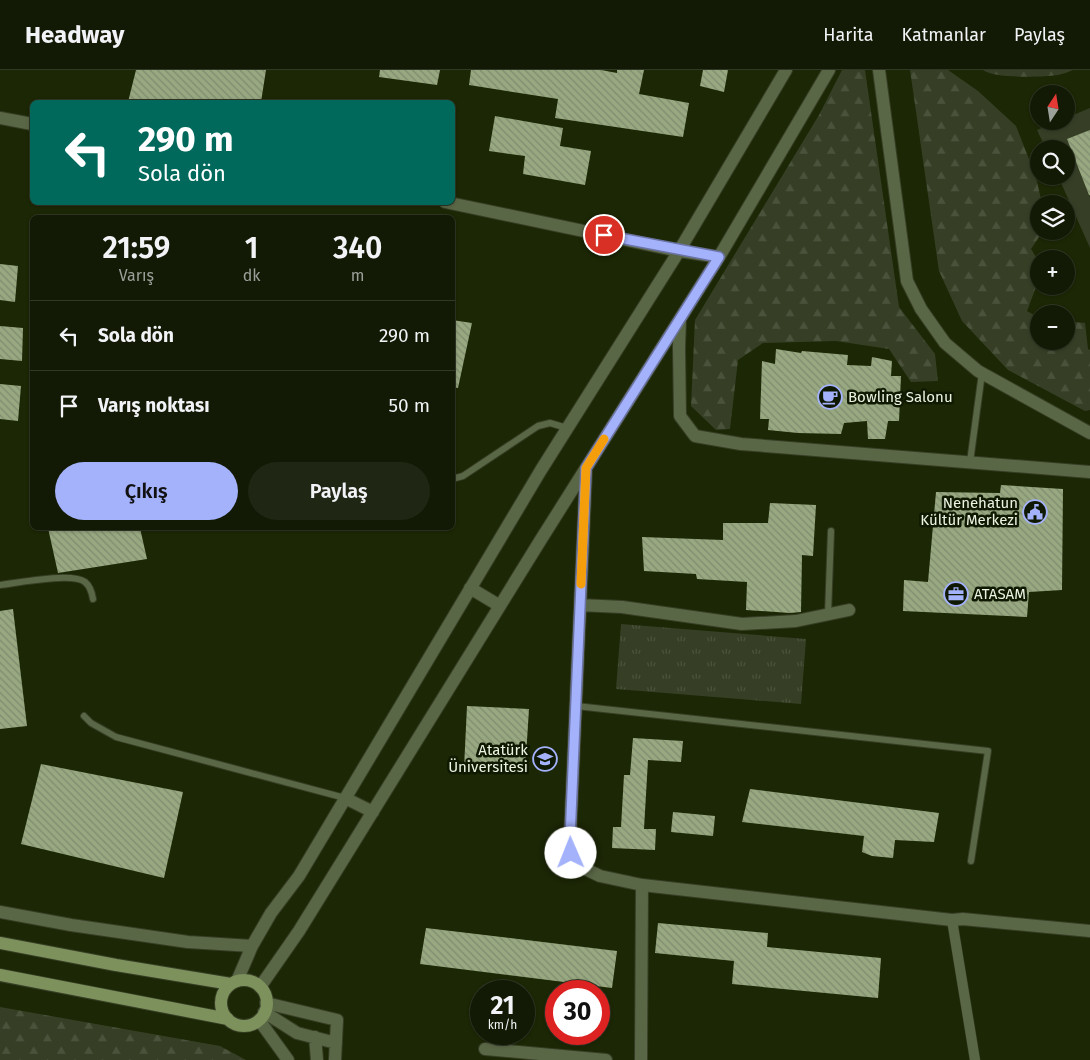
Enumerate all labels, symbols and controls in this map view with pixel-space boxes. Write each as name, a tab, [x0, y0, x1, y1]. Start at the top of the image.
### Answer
text: Headway	[25, 21, 124, 49]
text: Harita	[823, 24, 873, 46]
text: Katmanlar	[901, 24, 986, 46]
text: Paylaş	[1014, 24, 1065, 46]
north arrow	[1030, 85, 1075, 130]
map controls	[1030, 85, 1075, 350]
text: 290 m	[138, 118, 234, 160]
icon: left	[55, 120, 120, 185]
button: search	[1030, 140, 1075, 185]
text: Sola dön	[138, 160, 226, 187]
button: layers	[1030, 195, 1075, 240]
pin	[583, 214, 625, 256]
icon: arrive	[590, 221, 618, 249]
text: 21:59	[103, 230, 170, 266]
text: 1	[245, 230, 258, 266]
text: 340	[333, 230, 382, 266]
button: +	[1030, 250, 1075, 295]
text: Varış	[119, 266, 154, 285]
text: dk	[243, 266, 260, 285]
text: m	[351, 266, 365, 285]
button: −	[1030, 305, 1075, 350]
icon: left	[55, 322, 83, 350]
text: Sola dön	[98, 324, 174, 347]
text: 290 m	[379, 324, 430, 347]
cafe icon: Bowling Salonu	[817, 384, 843, 410]
place label: Bowling Salonu	[848, 388, 953, 406]
icon: arrive	[55, 392, 83, 420]
text: Varış noktası	[98, 394, 210, 417]
text: 50 m	[389, 394, 430, 417]
button: Çıkış	[55, 462, 238, 520]
button: Paylaş	[248, 462, 430, 520]
place label: Nenehatun Kültür Merkezi	[920, 494, 1018, 529]
public building icon: Nenehatun Kültür Merkezi	[1022, 499, 1048, 525]
office icon: ATASAM	[943, 581, 969, 607]
place label: ATASAM	[974, 585, 1026, 603]
place label: Atatürk Üniversitesi	[448, 741, 528, 776]
school or university icon: Atatürk Üniversitesi	[532, 746, 558, 772]
position arrow	[544, 826, 596, 878]
speed limit sign: 30	[545, 980, 610, 1045]
text: 21	[491, 991, 514, 1021]
text: km/h	[488, 1018, 517, 1032]

